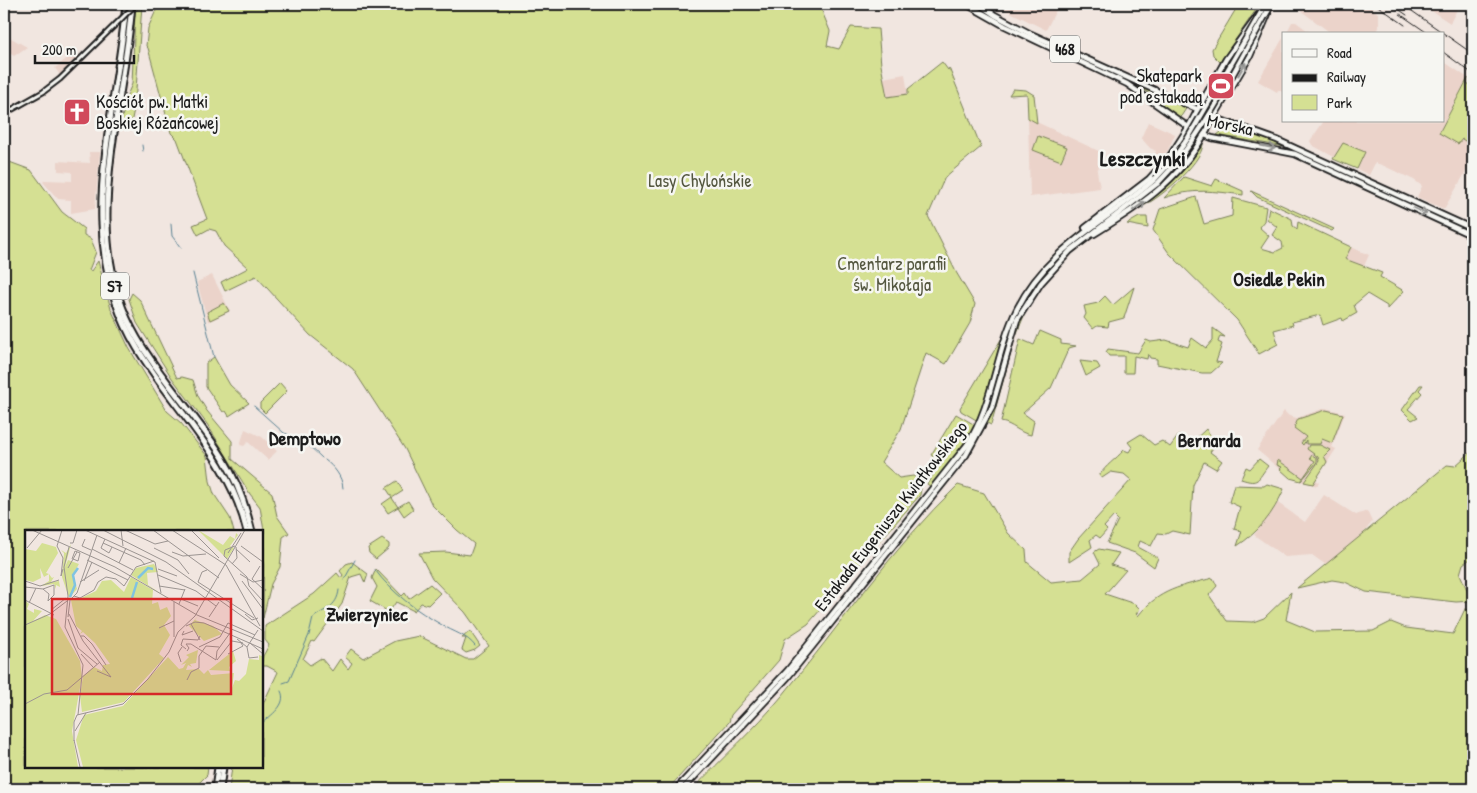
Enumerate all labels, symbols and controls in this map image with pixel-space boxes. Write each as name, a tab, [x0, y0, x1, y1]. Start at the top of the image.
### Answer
scale bar	[35, 32, 134, 64]
legend	[1282, 32, 1444, 122]
road number: 468	[1050, 36, 1080, 62]
text: 200 m	[42, 39, 76, 60]
text: Road	[1327, 42, 1352, 63]
place label: Skatepark pod estakadą	[1120, 63, 1204, 109]
one-way arrow	[1237, 63, 1247, 77]
text: Railway	[1327, 66, 1366, 87]
sports icon: Skatepark pod estakadą	[1206, 71, 1236, 101]
place label: Kościół pw. Matki Boskiej Różańcowej	[96, 89, 219, 135]
text: Park	[1327, 92, 1352, 113]
church icon: Kościół pw. Matki Boskiej Różańcowej	[62, 97, 92, 127]
street label: Morska	[1205, 107, 1255, 142]
district label: Leszczynki	[1100, 143, 1186, 174]
one-way arrow	[1260, 143, 1276, 152]
park label: Lasy Chylońskie	[648, 168, 752, 193]
one-way arrow	[1131, 201, 1145, 211]
one-way arrow	[1412, 207, 1427, 217]
park label: Cmentarz parafii św. Mikołaja	[837, 251, 947, 297]
district label: Osiedle Pekin	[1233, 266, 1325, 292]
road number: S7	[101, 272, 129, 300]
street label: Estakada Eugeniusza Kwiatkowskiego	[808, 415, 973, 616]
district label: Demptowo	[269, 424, 341, 452]
district label: Bernarda	[1178, 427, 1241, 453]
inset map	[25, 530, 262, 768]
district label: Zwierzyniec	[326, 601, 408, 628]

